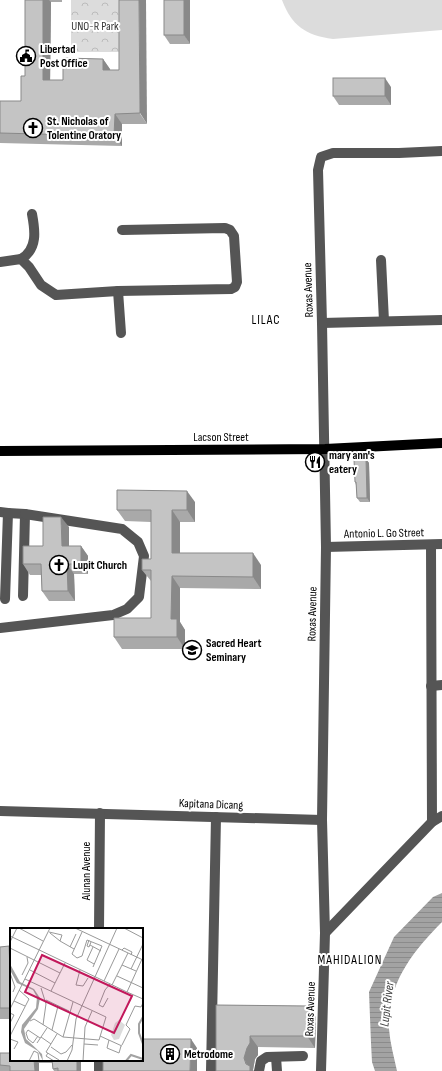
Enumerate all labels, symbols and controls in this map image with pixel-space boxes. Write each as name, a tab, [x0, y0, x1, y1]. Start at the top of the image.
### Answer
park label: UNO-R Park	[71, 19, 119, 34]
place label: Libertad Post Office	[40, 42, 88, 71]
public building icon: Libertad Post Office	[15, 45, 37, 67]
place label: St. Nicholas of Tolentine Oratory	[47, 114, 121, 143]
church icon: St. Nicholas of Tolentine Oratory	[22, 117, 44, 139]
street label: Roxas Avenue	[300, 262, 317, 318]
district label: LILAC	[251, 312, 281, 328]
street label: Lacson Street	[193, 430, 249, 445]
place label: mary ann's eatery	[329, 448, 375, 477]
restaurant icon: mary ann's eatery	[304, 451, 326, 473]
street label: Antonio L. Go Street	[343, 525, 425, 542]
church icon: Lupit Church	[48, 554, 70, 576]
place label: Lupit Church	[73, 558, 127, 573]
street label: Roxas Avenue	[305, 586, 320, 642]
place label: Sacred Heart Seminary	[206, 636, 261, 665]
school or university icon: Sacred Heart Seminary	[181, 639, 203, 661]
street label: Kapitana Dicang	[179, 796, 244, 813]
street label: Alunan Avenue	[79, 841, 94, 901]
inset map	[10, 928, 143, 1061]
district label: MAHIDALION	[318, 952, 382, 968]
water label: Lupit River	[376, 979, 398, 1028]
street label: Roxas Avenue	[302, 981, 319, 1037]
building icon: Metrodome	[159, 1043, 181, 1065]
place label: Metrodome	[184, 1047, 233, 1062]

